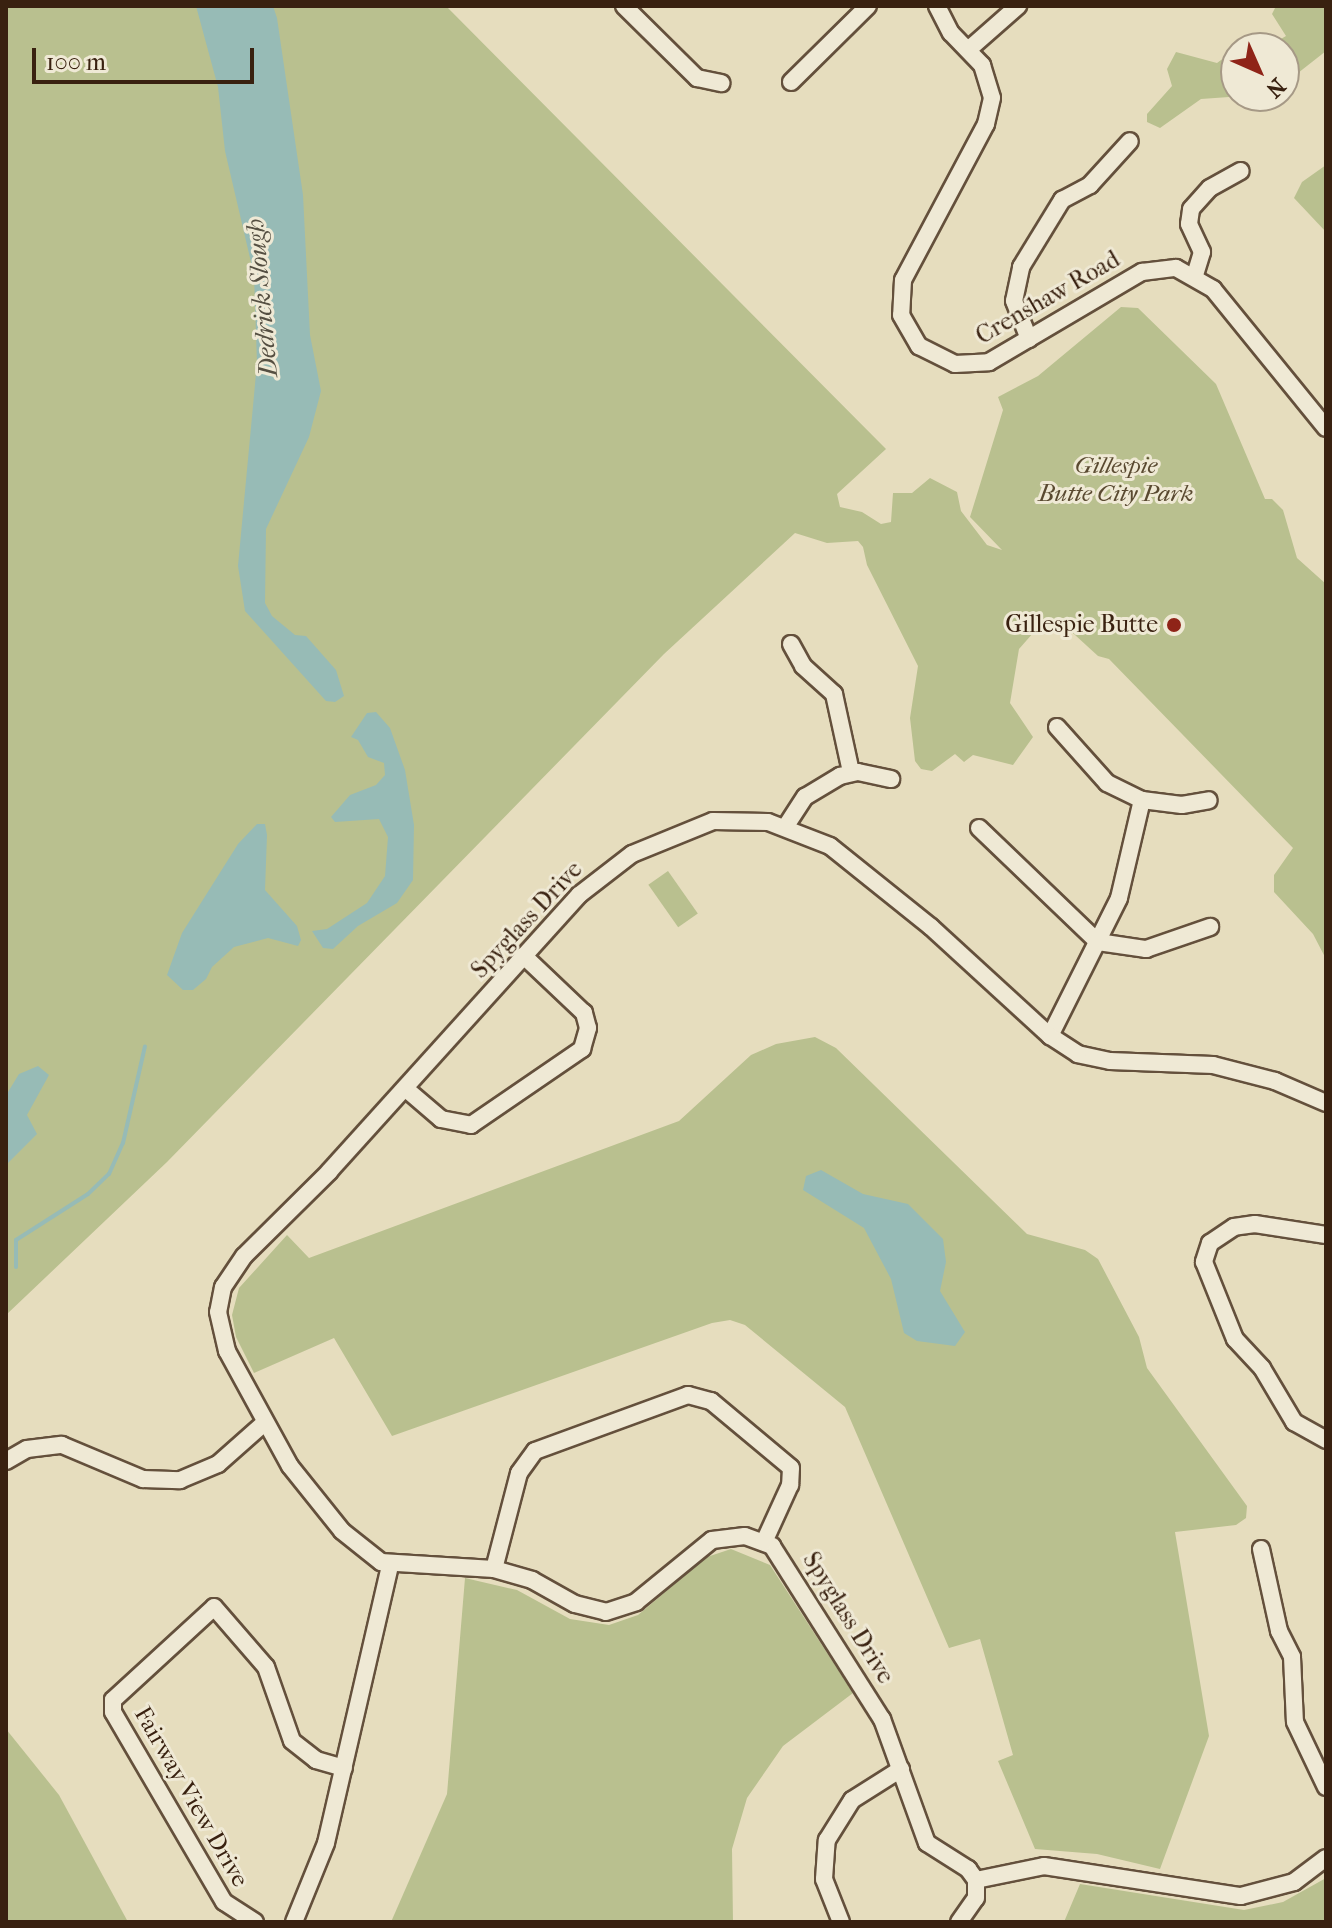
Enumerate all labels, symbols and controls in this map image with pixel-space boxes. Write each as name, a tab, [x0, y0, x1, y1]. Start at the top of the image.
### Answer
scale bar	[36, 32, 258, 82]
north arrow	[1220, 32, 1300, 112]
text: 100 m	[46, 48, 106, 76]
text: N	[1260, 72, 1291, 103]
water label: Dedrick Slough	[240, 218, 284, 378]
street label: Crenshaw Road	[971, 245, 1125, 351]
park label: Gillespie Butte City Park	[1038, 452, 1194, 508]
place label: Gillespie Butte	[1005, 611, 1158, 639]
marker: Gillespie Butte	[1165, 616, 1183, 634]
street label: Spyglass Drive	[466, 856, 588, 984]
street label: Spyglass Drive	[796, 1547, 900, 1689]
street label: Fairway View Drive	[128, 1702, 254, 1892]

